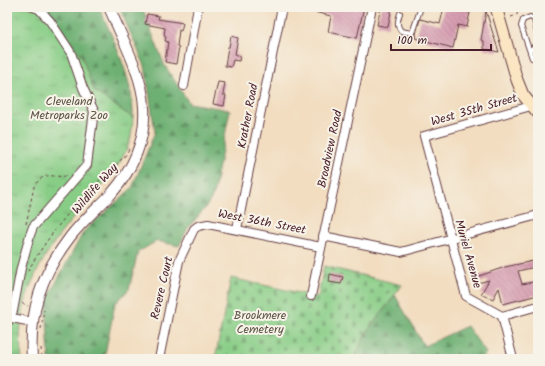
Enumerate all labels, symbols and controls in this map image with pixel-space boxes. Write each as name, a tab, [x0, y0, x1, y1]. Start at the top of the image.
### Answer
scale bar	[391, 26, 491, 52]
text: 100 m	[397, 31, 428, 50]
street label: Krather Road	[232, 81, 264, 150]
street label: West 35th Street	[429, 89, 520, 131]
park label: Cleveland Metroparks Zoo	[30, 92, 108, 125]
street label: Broadview Road	[313, 107, 348, 190]
street label: Wildlife Way	[67, 159, 123, 219]
street label: West 36th Street	[216, 204, 308, 240]
street label: Muriel Avenue	[449, 217, 487, 291]
street label: Revere Court	[146, 254, 179, 321]
park label: Brookmere Cemetery	[234, 306, 287, 339]

